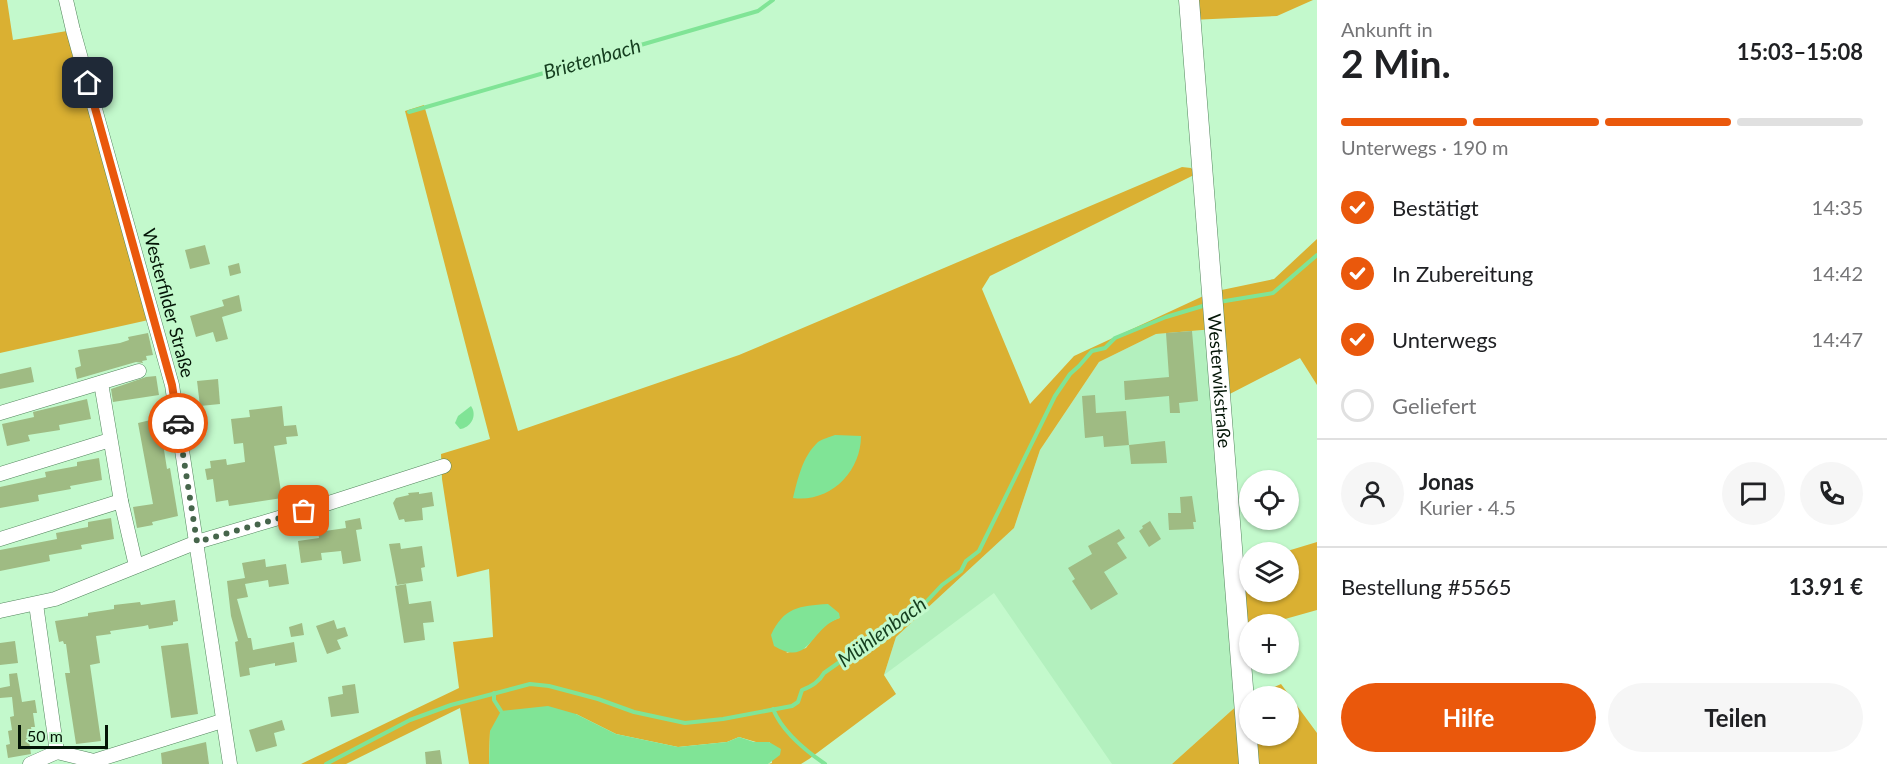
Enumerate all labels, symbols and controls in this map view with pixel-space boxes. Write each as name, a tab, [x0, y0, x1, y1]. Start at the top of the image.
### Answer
text: Ankunft in	[1341, 17, 1433, 41]
water label: Brietenbach	[540, 33, 643, 83]
text: 15:03–15:08	[1737, 38, 1863, 65]
text: 2 Min.	[1341, 40, 1451, 86]
pin	[62, 57, 113, 108]
icon: home	[71, 66, 104, 99]
text: Unterwegs · 190 m	[1341, 135, 1508, 159]
icon: check	[1341, 191, 1374, 224]
text: Bestätigt	[1392, 194, 1479, 221]
text: 14:35	[1812, 195, 1863, 219]
street label: Westerfilder Straße	[138, 226, 199, 380]
icon: check	[1341, 257, 1374, 290]
text: In Zubereitung	[1392, 260, 1533, 287]
text: 14:42	[1812, 261, 1863, 285]
street label: Westerwikstraße	[1204, 313, 1236, 449]
icon: check	[1341, 323, 1374, 356]
text: Unterwegs	[1392, 326, 1497, 353]
text: 14:47	[1812, 327, 1863, 351]
text: Geliefert	[1392, 392, 1476, 419]
courier	[148, 393, 208, 453]
icon: car	[162, 407, 195, 440]
button: person	[1341, 462, 1404, 525]
button: chat	[1722, 462, 1785, 525]
button: phone	[1800, 462, 1863, 525]
text: Jonas	[1419, 468, 1474, 495]
map controls	[1239, 470, 1299, 746]
button: locate	[1239, 470, 1299, 530]
pin	[278, 485, 329, 536]
icon: bag	[287, 494, 320, 527]
text: Kurier · 4.5	[1419, 495, 1516, 519]
button: layers	[1239, 542, 1299, 602]
text: Bestellung #5565	[1341, 573, 1511, 600]
text: 13.91 €	[1789, 573, 1863, 600]
water label: Mühlenbach	[833, 591, 930, 671]
button: +	[1239, 614, 1299, 674]
button: Hilfe	[1341, 683, 1596, 752]
button: Teilen	[1608, 683, 1863, 752]
button: −	[1239, 686, 1299, 746]
scale bar	[18, 722, 108, 750]
text: 50 m	[27, 726, 63, 745]

